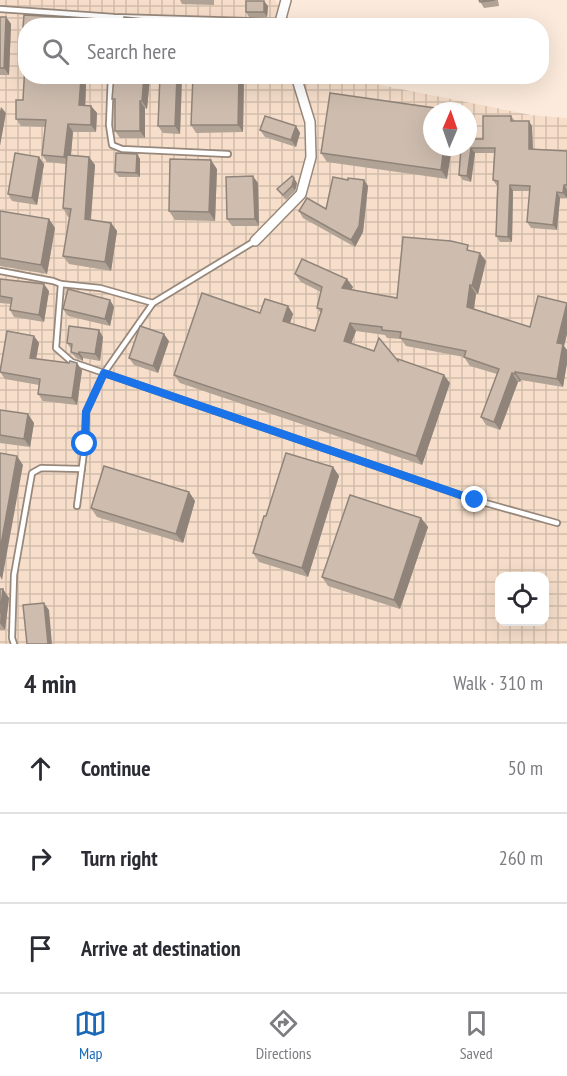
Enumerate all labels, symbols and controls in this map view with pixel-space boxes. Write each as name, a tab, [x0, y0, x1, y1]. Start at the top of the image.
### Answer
search box	[18, 18, 549, 84]
icon: search	[39, 35, 72, 68]
text: Search here	[87, 37, 176, 65]
north arrow	[423, 102, 477, 156]
route start	[71, 430, 97, 456]
route end	[461, 486, 487, 512]
map controls	[495, 572, 549, 626]
button: locate	[495, 572, 549, 626]
text: 4 min	[24, 667, 77, 700]
text: Walk · 310 m	[453, 670, 543, 696]
icon: ahead	[24, 752, 57, 785]
text: Continue	[81, 754, 151, 782]
text: 50 m	[508, 755, 543, 781]
icon: right	[24, 842, 57, 875]
text: Turn right	[81, 844, 158, 872]
text: 260 m	[499, 845, 543, 871]
icon: arrive	[24, 932, 57, 965]
text: Arrive at destination	[81, 934, 241, 962]
tab: Map	[74, 1007, 107, 1063]
tab: Directions	[256, 1007, 311, 1063]
tab: Saved	[460, 1007, 493, 1063]

